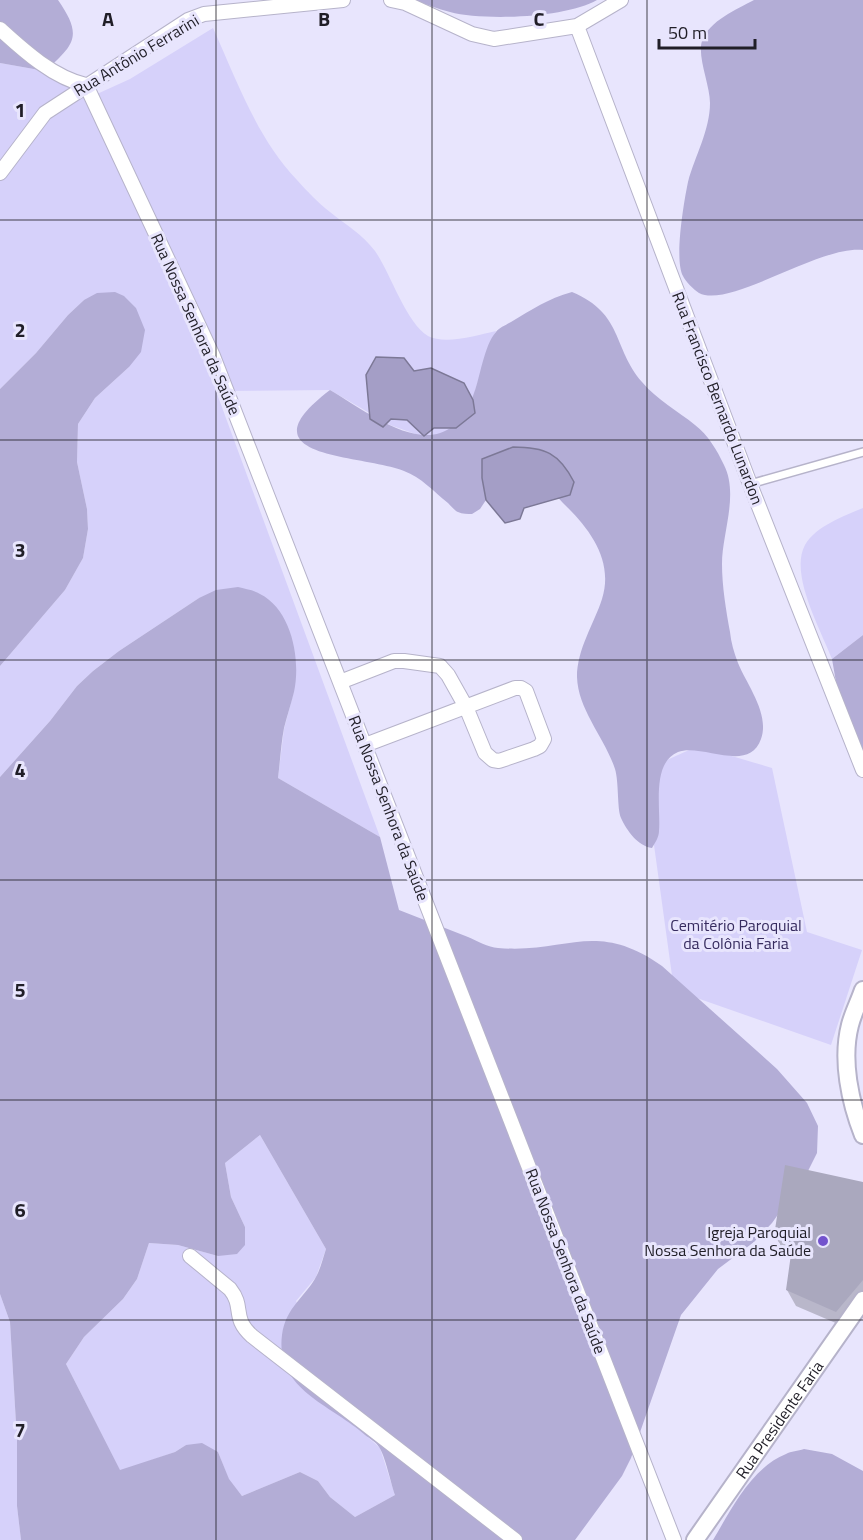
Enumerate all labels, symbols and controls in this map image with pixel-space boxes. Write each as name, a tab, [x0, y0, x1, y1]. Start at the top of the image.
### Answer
text: B	[318, 3, 330, 34]
text: C	[534, 3, 545, 34]
street label: Rua Antônio Ferrarini	[70, 10, 202, 100]
scale bar	[659, 12, 755, 50]
text: 50 m	[668, 19, 707, 46]
text: 1	[14, 94, 26, 125]
street label: Rua Nossa Senhora da Saúde	[145, 229, 247, 419]
street label: Rua Francisco Bernardo Lunardon	[666, 288, 770, 508]
text: 2	[14, 314, 26, 345]
text: 3	[14, 534, 26, 565]
street label: Rua Nossa Senhora da Saúde	[343, 712, 435, 904]
text: 4	[14, 754, 26, 785]
park label: Cemitério Paroquial da Colônia Faria	[670, 913, 802, 955]
text: 5	[14, 974, 26, 1005]
street label: Rua Nossa Senhora da Saúde	[520, 1165, 612, 1357]
text: 6	[14, 1194, 26, 1225]
place label: Igreja Paroquial Nossa Senhora da Saúde	[644, 1220, 811, 1262]
marker: Igreja Paroquial Nossa Senhora da Saúde	[816, 1234, 830, 1248]
street label: Rua Presidente Faria	[730, 1356, 829, 1483]
text: 7	[14, 1414, 26, 1445]

